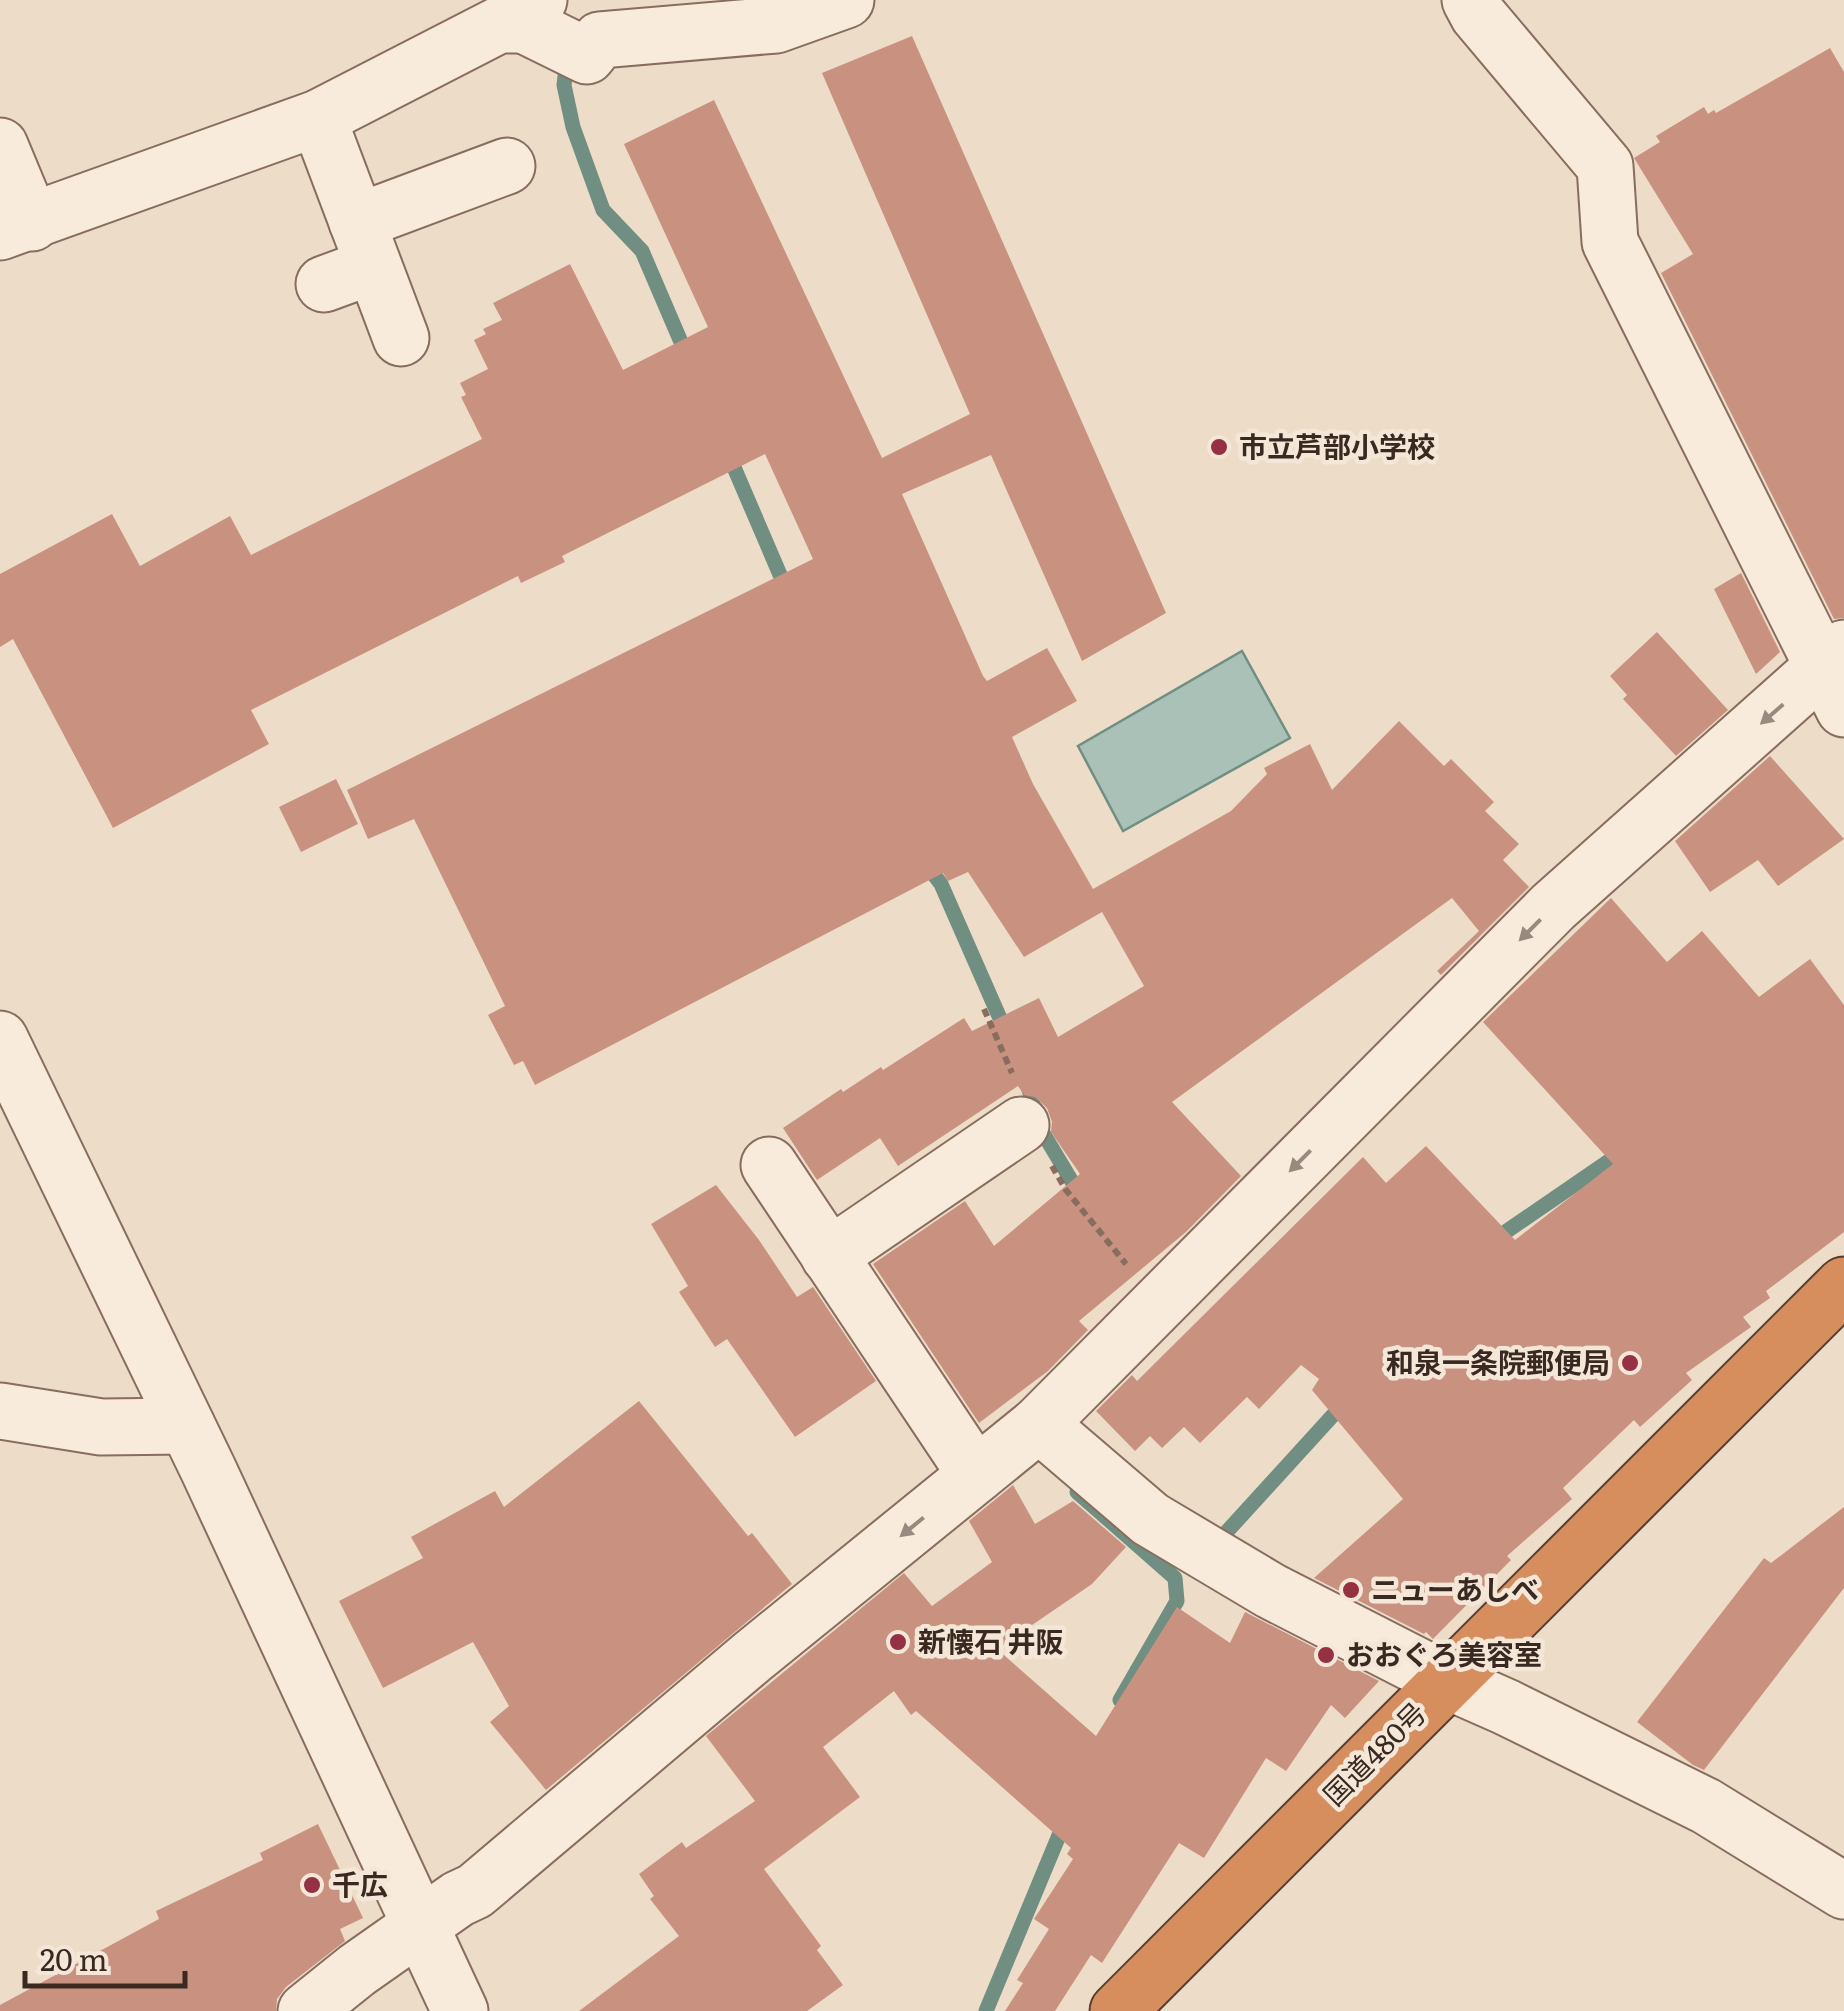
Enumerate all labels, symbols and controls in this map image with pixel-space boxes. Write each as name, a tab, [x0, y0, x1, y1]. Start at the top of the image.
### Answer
place label: 市立芦部小学校	[1239, 424, 1435, 466]
marker: 市立芦部小学校	[1208, 436, 1230, 458]
one-way arrow	[1759, 702, 1784, 724]
one-way arrow	[1518, 918, 1542, 942]
one-way arrow	[1289, 1148, 1313, 1172]
place label: 和泉一条院郵便局	[1386, 1340, 1610, 1382]
marker: 和泉一条院郵便局	[1619, 1352, 1641, 1374]
one-way arrow	[899, 1516, 924, 1537]
place label: ニューあしべ	[1371, 1567, 1539, 1609]
marker: ニューあしべ	[1340, 1579, 1362, 1601]
place label: 新懐石 井阪	[918, 1619, 1064, 1661]
marker: 新懐石 井阪	[887, 1631, 909, 1653]
place label: おおぐろ美容室	[1346, 1632, 1542, 1674]
marker: おおぐろ美容室	[1315, 1644, 1337, 1666]
street label: 国道480号	[1312, 1691, 1435, 1814]
place label: 千広	[332, 1862, 388, 1904]
marker: 千広	[301, 1874, 323, 1896]
scale bar	[25, 1926, 185, 1988]
text: 20 m	[40, 1936, 108, 1980]

